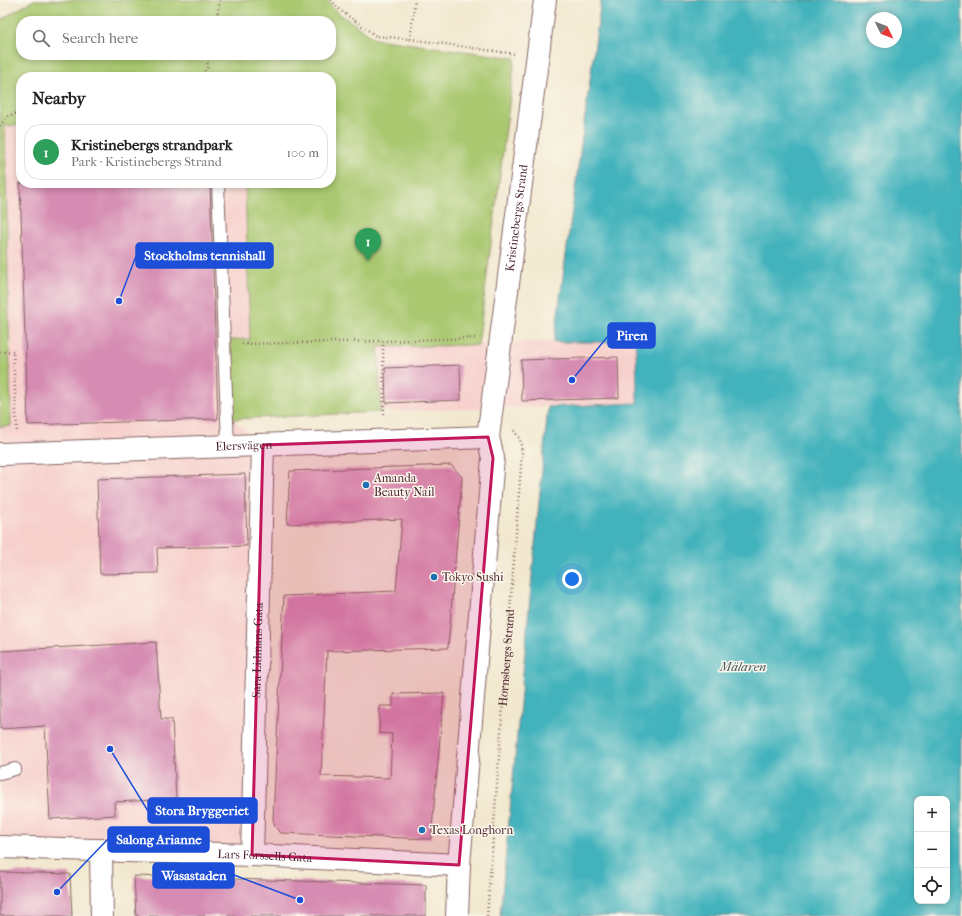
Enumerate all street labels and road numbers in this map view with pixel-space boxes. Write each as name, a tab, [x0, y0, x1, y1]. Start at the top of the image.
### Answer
street label: Kristinebergs Strand	[503, 163, 531, 272]
street label: Elersvägen	[215, 438, 273, 453]
street label: Sara Lidmans Gata	[249, 602, 266, 698]
street label: Hornsbergs Strand	[496, 608, 517, 707]
street label: Lars Forssells Gata	[217, 847, 313, 865]

